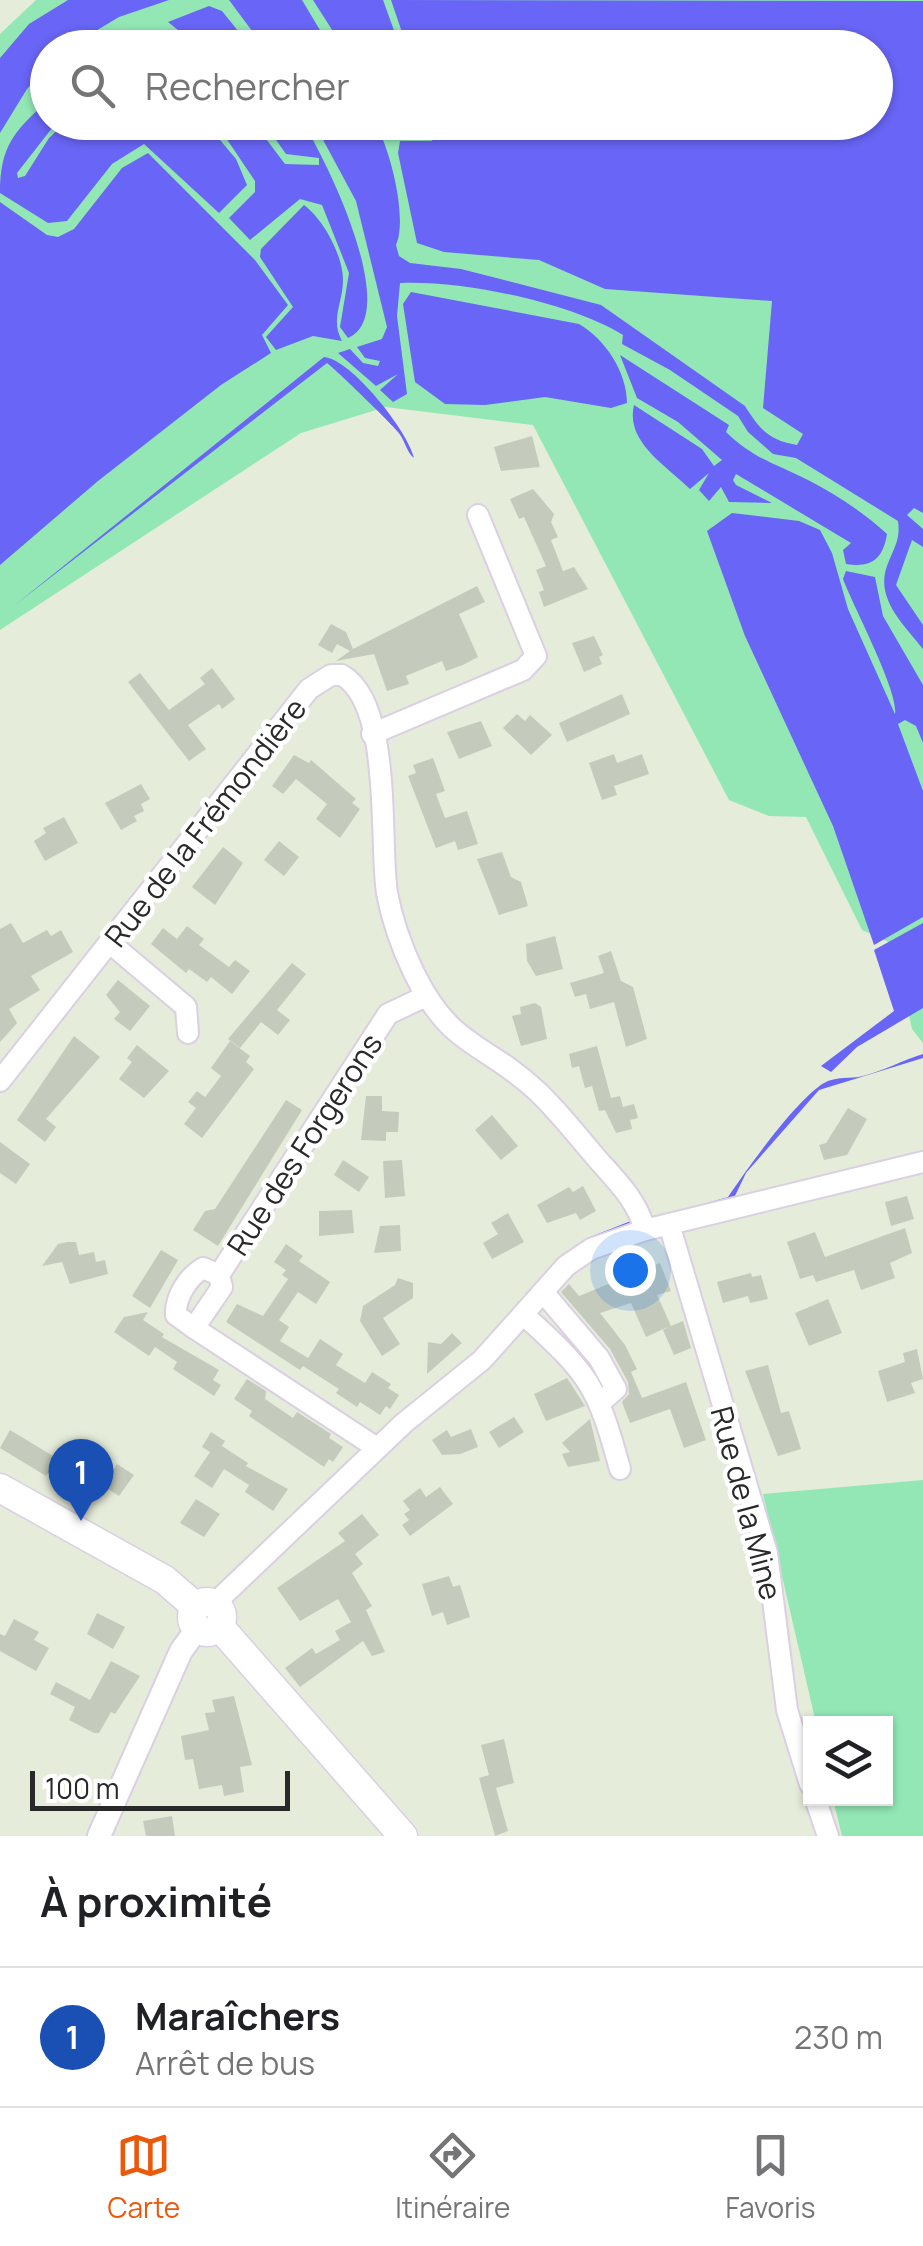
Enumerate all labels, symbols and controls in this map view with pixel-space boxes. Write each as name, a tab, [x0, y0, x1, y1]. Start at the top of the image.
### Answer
search box	[30, 30, 893, 140]
icon: search	[65, 58, 120, 113]
text: Rechercher	[145, 59, 350, 111]
street label: Rue de la Frémondière	[95, 689, 315, 955]
street label: Rue des Forgerons	[217, 1025, 391, 1263]
your location	[605, 1245, 656, 1296]
street label: Rue de la Mine	[701, 1402, 793, 1604]
pin: 1	[48, 1438, 114, 1521]
map controls	[803, 1716, 893, 1806]
button: layers	[803, 1716, 893, 1806]
scale bar	[30, 1766, 290, 1810]
text: 100 m	[45, 1769, 119, 1807]
text: À proximité	[40, 1872, 272, 1930]
text: Maraîchers	[135, 1989, 340, 2041]
text: 1	[65, 2015, 80, 2059]
text: 230 m	[794, 2015, 883, 2059]
text: Arrêt de bus	[135, 2041, 315, 2085]
tab: Carte	[108, 2128, 180, 2226]
tab: Itinéraire	[395, 2128, 510, 2226]
tab: Favoris	[725, 2128, 815, 2226]

